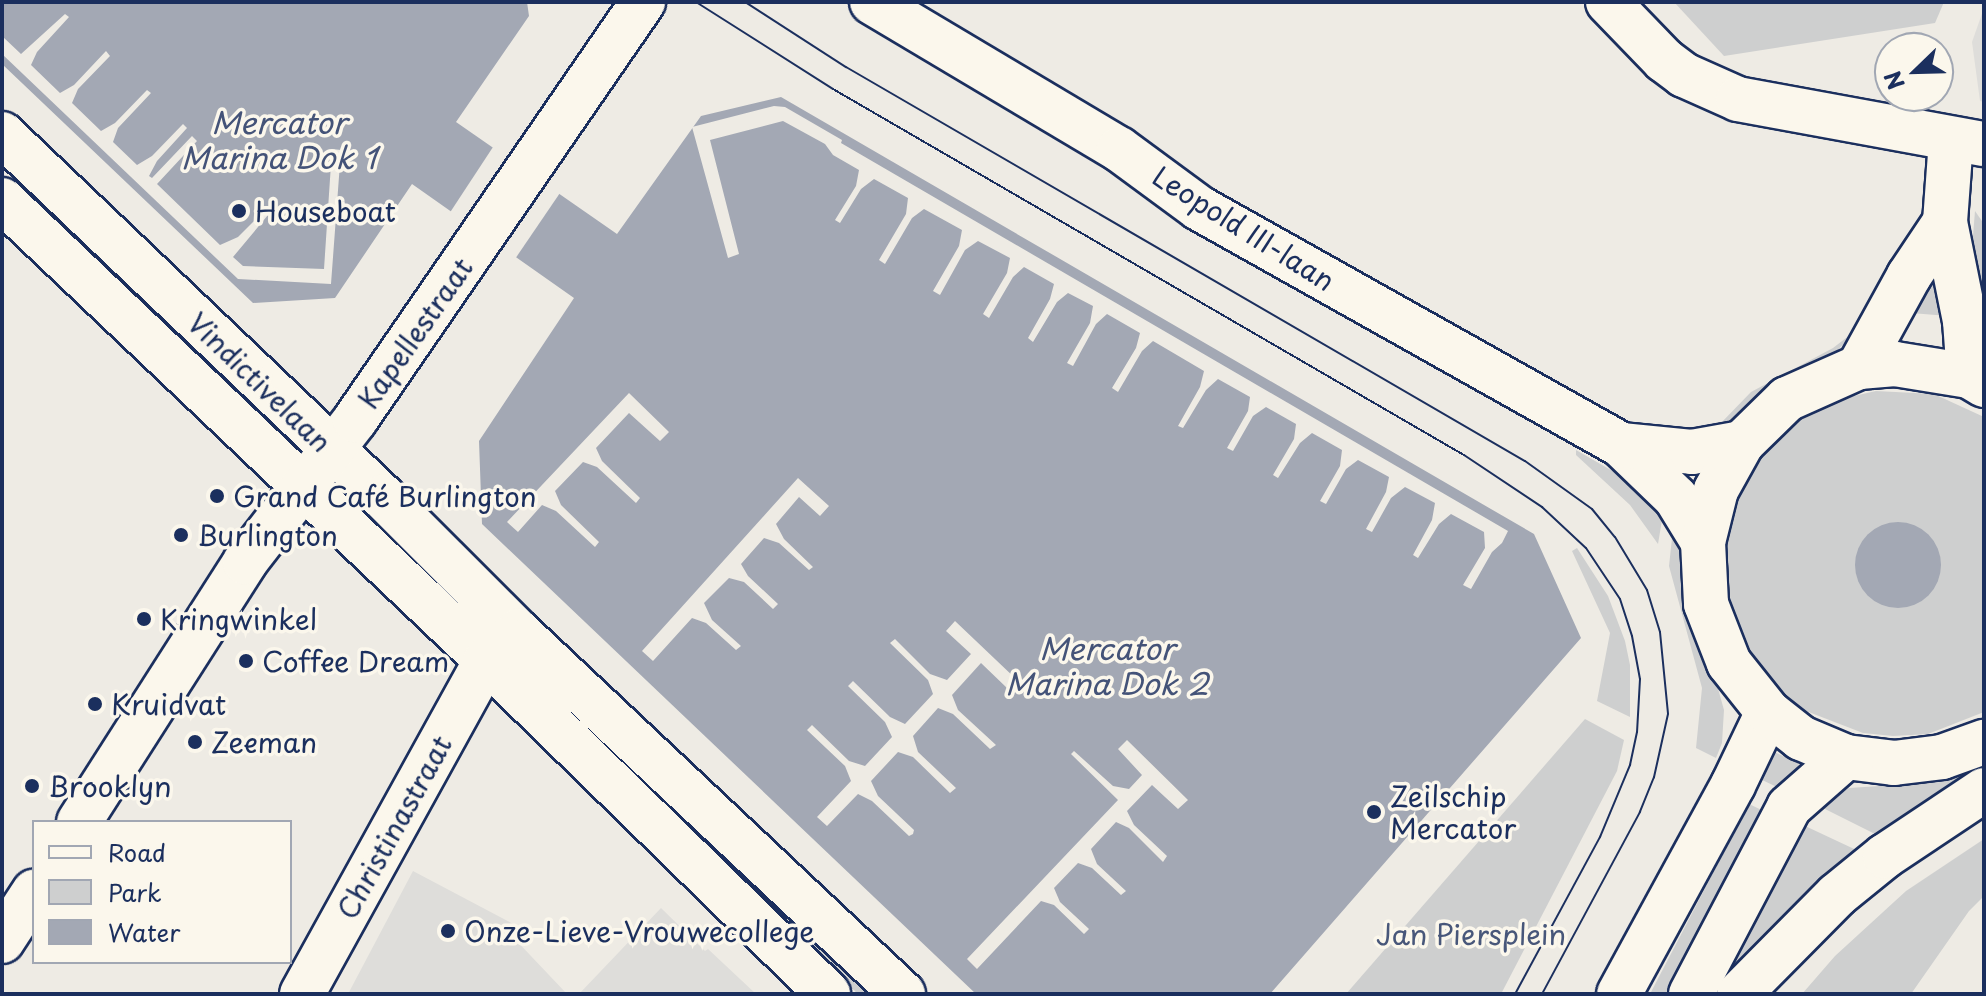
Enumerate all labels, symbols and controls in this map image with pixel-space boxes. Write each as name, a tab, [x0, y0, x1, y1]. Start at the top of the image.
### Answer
north arrow	[1874, 32, 1954, 112]
text: N	[1875, 66, 1912, 95]
water label: Mercator Marina Dok 1	[181, 104, 377, 174]
street label: Leopold III-laan	[1146, 158, 1342, 298]
place label: Houseboat	[255, 194, 396, 228]
marker: Houseboat	[230, 202, 248, 220]
street label: Kapellestraat	[351, 251, 479, 415]
street label: Vindictivelaan	[181, 305, 339, 459]
place label: Grand Café Burlington	[233, 479, 542, 513]
marker: Grand Café Burlington	[208, 487, 226, 505]
place label: Burlington	[197, 518, 338, 552]
marker: Burlington	[172, 526, 190, 544]
place label: Kringwinkel	[160, 602, 317, 636]
marker: Kringwinkel	[135, 610, 153, 628]
water label: Mercator Marina Dok 2	[1005, 630, 1209, 700]
place label: Coffee Dream	[262, 644, 451, 678]
marker: Coffee Dream	[237, 652, 255, 670]
place label: Kruidvat	[111, 687, 226, 721]
marker: Kruidvat	[86, 695, 104, 713]
place label: Zeeman	[211, 725, 317, 759]
street label: Christinastraat	[330, 729, 458, 925]
marker: Zeeman	[186, 733, 204, 751]
place label: Brooklyn	[48, 769, 172, 803]
marker: Brooklyn	[23, 777, 41, 795]
place label: Zeilschip Mercator	[1390, 779, 1516, 845]
marker: Zeilschip Mercator	[1365, 803, 1383, 821]
legend	[32, 820, 292, 964]
text: Road	[108, 834, 166, 870]
text: Park	[108, 874, 162, 910]
text: Water	[108, 914, 180, 950]
place label: Onze-Lieve-Vrouwecollege	[464, 914, 815, 948]
park label: Jan Piersplein	[1377, 917, 1565, 951]
marker: Onze-Lieve-Vrouwecollege	[439, 922, 457, 940]

